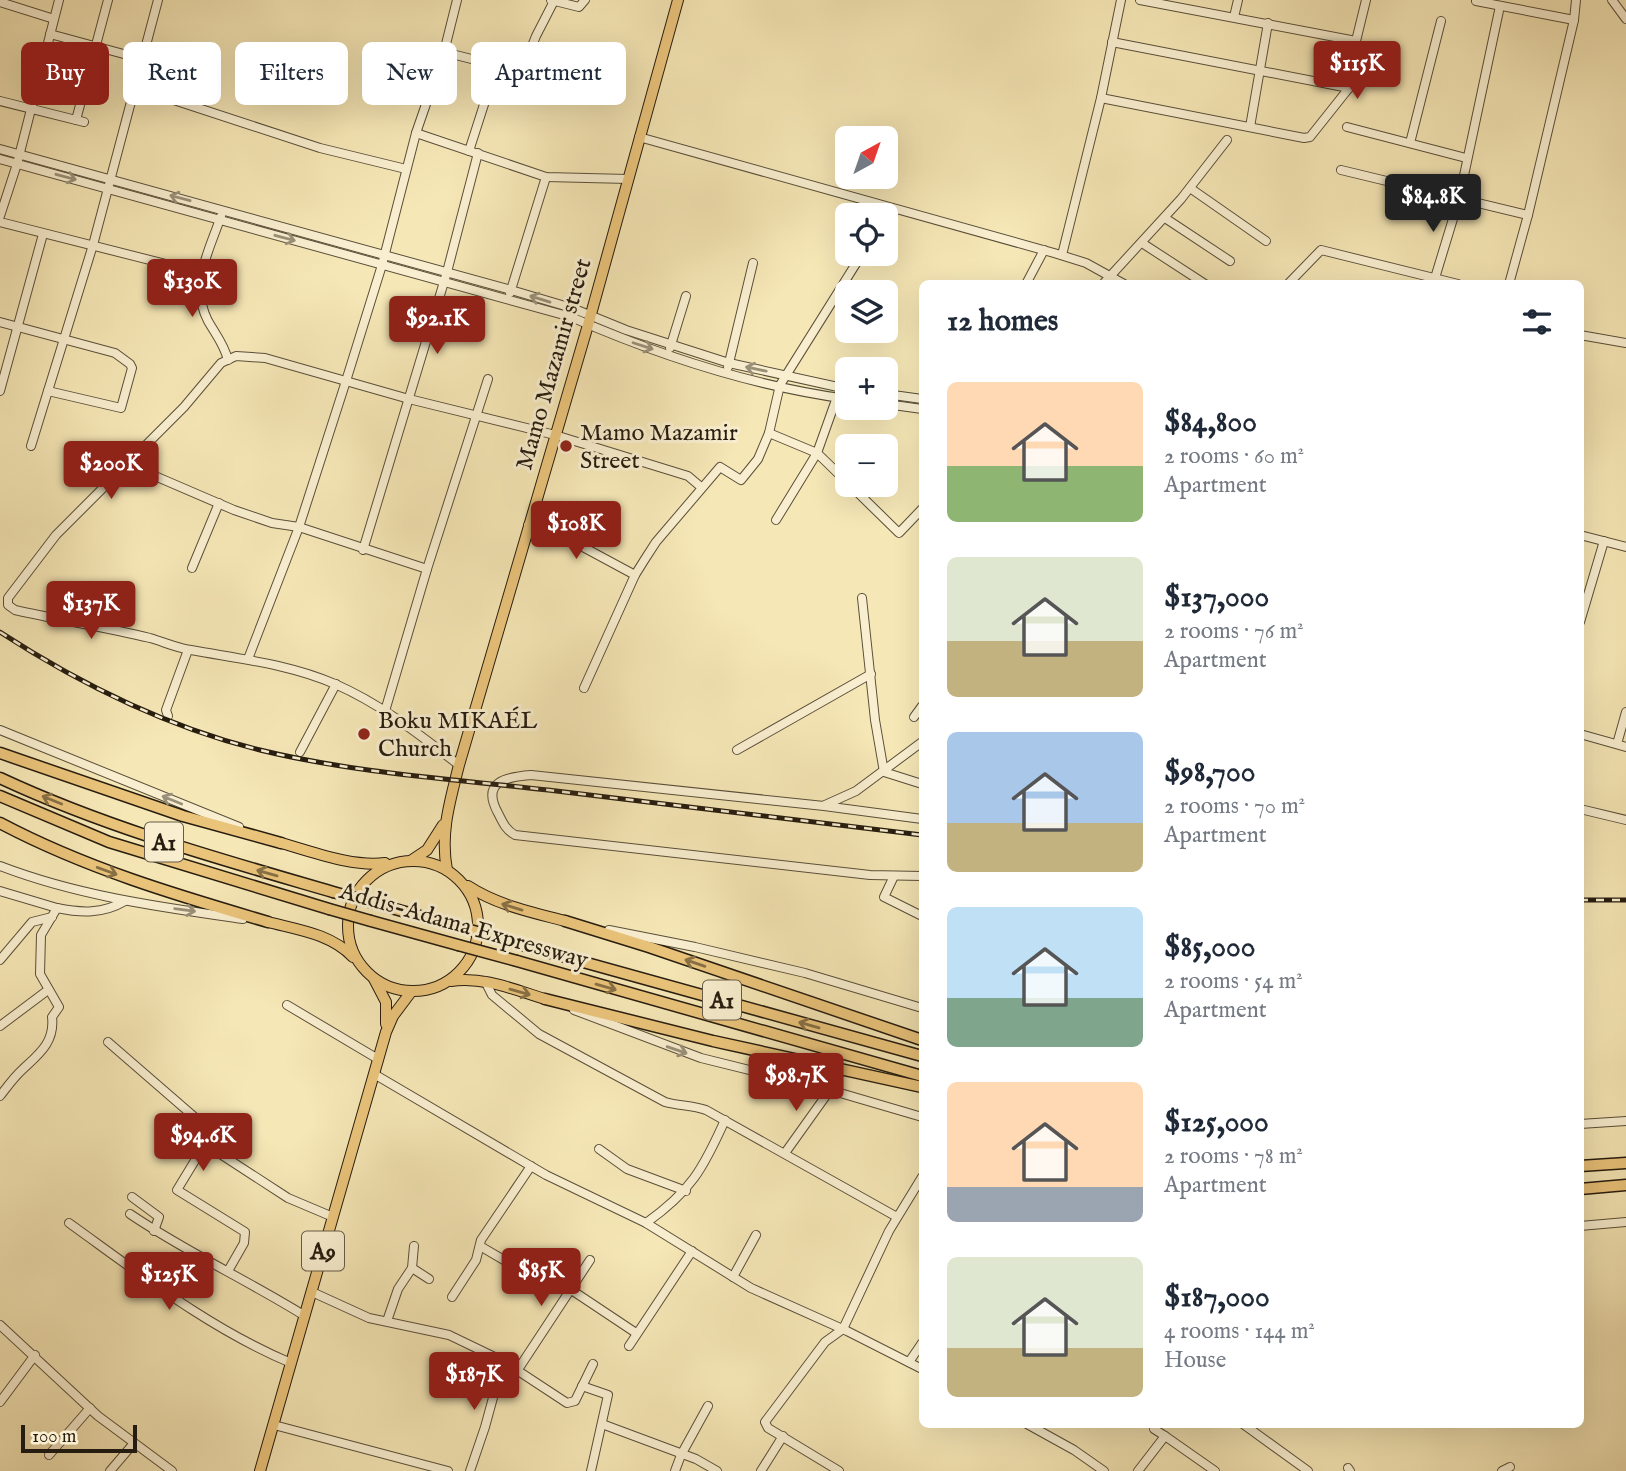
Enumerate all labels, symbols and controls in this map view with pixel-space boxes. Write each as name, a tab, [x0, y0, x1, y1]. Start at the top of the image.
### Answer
chip: Buy	[21, 42, 109, 105]
chip: Rent	[123, 42, 221, 105]
chip: Filters	[235, 42, 348, 105]
chip: New	[362, 42, 457, 105]
chip: Apartment	[471, 42, 626, 105]
pin: $115K	[1308, 42, 1406, 101]
text: $115K	[1330, 49, 1384, 78]
north arrow	[835, 126, 898, 189]
map controls	[835, 126, 898, 497]
one-way arrow	[55, 172, 77, 185]
pin: $84.8K	[1376, 174, 1490, 234]
text: $84.8K	[1401, 182, 1465, 211]
one-way arrow	[169, 191, 191, 204]
button: locate	[835, 203, 898, 266]
one-way arrow	[273, 232, 296, 245]
street label: Mamo Mazamir street	[509, 255, 599, 474]
pin: $130K	[143, 260, 241, 319]
text: $130K	[163, 267, 221, 296]
button: layers	[835, 280, 898, 343]
one-way arrow	[530, 291, 552, 304]
pin: $92.1K	[380, 296, 494, 356]
text: 12 homes	[947, 303, 1058, 341]
icon: filters	[1518, 303, 1556, 341]
text: $92.1K	[405, 304, 469, 333]
one-way arrow	[632, 341, 654, 353]
button: +	[835, 357, 898, 420]
one-way arrow	[745, 362, 768, 376]
text: $84,800	[1164, 404, 1257, 442]
icon: home	[1003, 410, 1087, 494]
place label: Mamo Mazamir Street	[580, 418, 738, 477]
button: −	[835, 434, 898, 497]
marker: Mamo Mazamir Street	[558, 438, 574, 454]
pin: $200K	[62, 442, 160, 501]
text: 2 rooms · 60 m²	[1164, 442, 1304, 471]
text: $200K	[80, 449, 142, 478]
text: Apartment	[1164, 471, 1267, 500]
pin: $108K	[527, 502, 625, 561]
text: $108K	[547, 509, 605, 538]
text: $137,000	[1164, 579, 1269, 617]
pin: $137K	[42, 582, 140, 641]
icon: home	[1003, 585, 1087, 669]
text: $137K	[62, 589, 120, 618]
text: 2 rooms · 76 m²	[1164, 617, 1304, 646]
text: Apartment	[1164, 646, 1267, 675]
place label: Boku MIKAÉL Church	[378, 706, 538, 765]
marker: Boku MIKAÉL Church	[356, 726, 372, 742]
text: $98,700	[1164, 754, 1255, 792]
icon: home	[1003, 760, 1087, 844]
one-way arrow	[162, 792, 183, 805]
text: 2 rooms · 70 m²	[1164, 792, 1305, 821]
one-way arrow	[41, 793, 63, 806]
text: Apartment	[1164, 821, 1267, 850]
road number: A1	[145, 822, 183, 862]
one-way arrow	[256, 865, 278, 878]
one-way arrow	[95, 866, 117, 878]
street label: Addis-Adama Expressway	[335, 876, 592, 977]
one-way arrow	[501, 899, 523, 912]
one-way arrow	[173, 904, 196, 917]
text: $85,000	[1164, 929, 1255, 967]
icon: home	[1003, 935, 1087, 1019]
one-way arrow	[685, 956, 707, 968]
text: 2 rooms · 54 m²	[1164, 967, 1303, 996]
one-way arrow	[595, 981, 617, 994]
road number: A1	[703, 981, 741, 1020]
one-way arrow	[509, 986, 531, 999]
text: Apartment	[1164, 996, 1267, 1025]
one-way arrow	[798, 1017, 820, 1030]
one-way arrow	[666, 1044, 688, 1057]
pin: $98.7K	[739, 1054, 853, 1113]
text: $98.7K	[765, 1061, 827, 1090]
text: $125,000	[1164, 1104, 1269, 1142]
icon: home	[1003, 1110, 1087, 1194]
pin: $94.6K	[146, 1114, 260, 1173]
text: $94.6K	[170, 1121, 236, 1150]
text: 2 rooms · 78 m²	[1164, 1142, 1303, 1171]
text: Apartment	[1164, 1171, 1267, 1200]
road number: A9	[302, 1232, 344, 1270]
pin: $85K	[500, 1248, 582, 1308]
pin: $125K	[120, 1252, 218, 1312]
text: $85K	[518, 1256, 564, 1285]
text: $125K	[141, 1260, 198, 1289]
text: $187,000	[1164, 1279, 1270, 1317]
icon: home	[1003, 1285, 1087, 1369]
text: 4 rooms · 144 m²	[1164, 1317, 1315, 1346]
text: House	[1164, 1346, 1226, 1375]
pin: $187K	[425, 1352, 523, 1412]
text: $187K	[445, 1360, 503, 1389]
scale bar	[21, 1422, 136, 1454]
text: 100 m	[32, 1425, 76, 1449]

